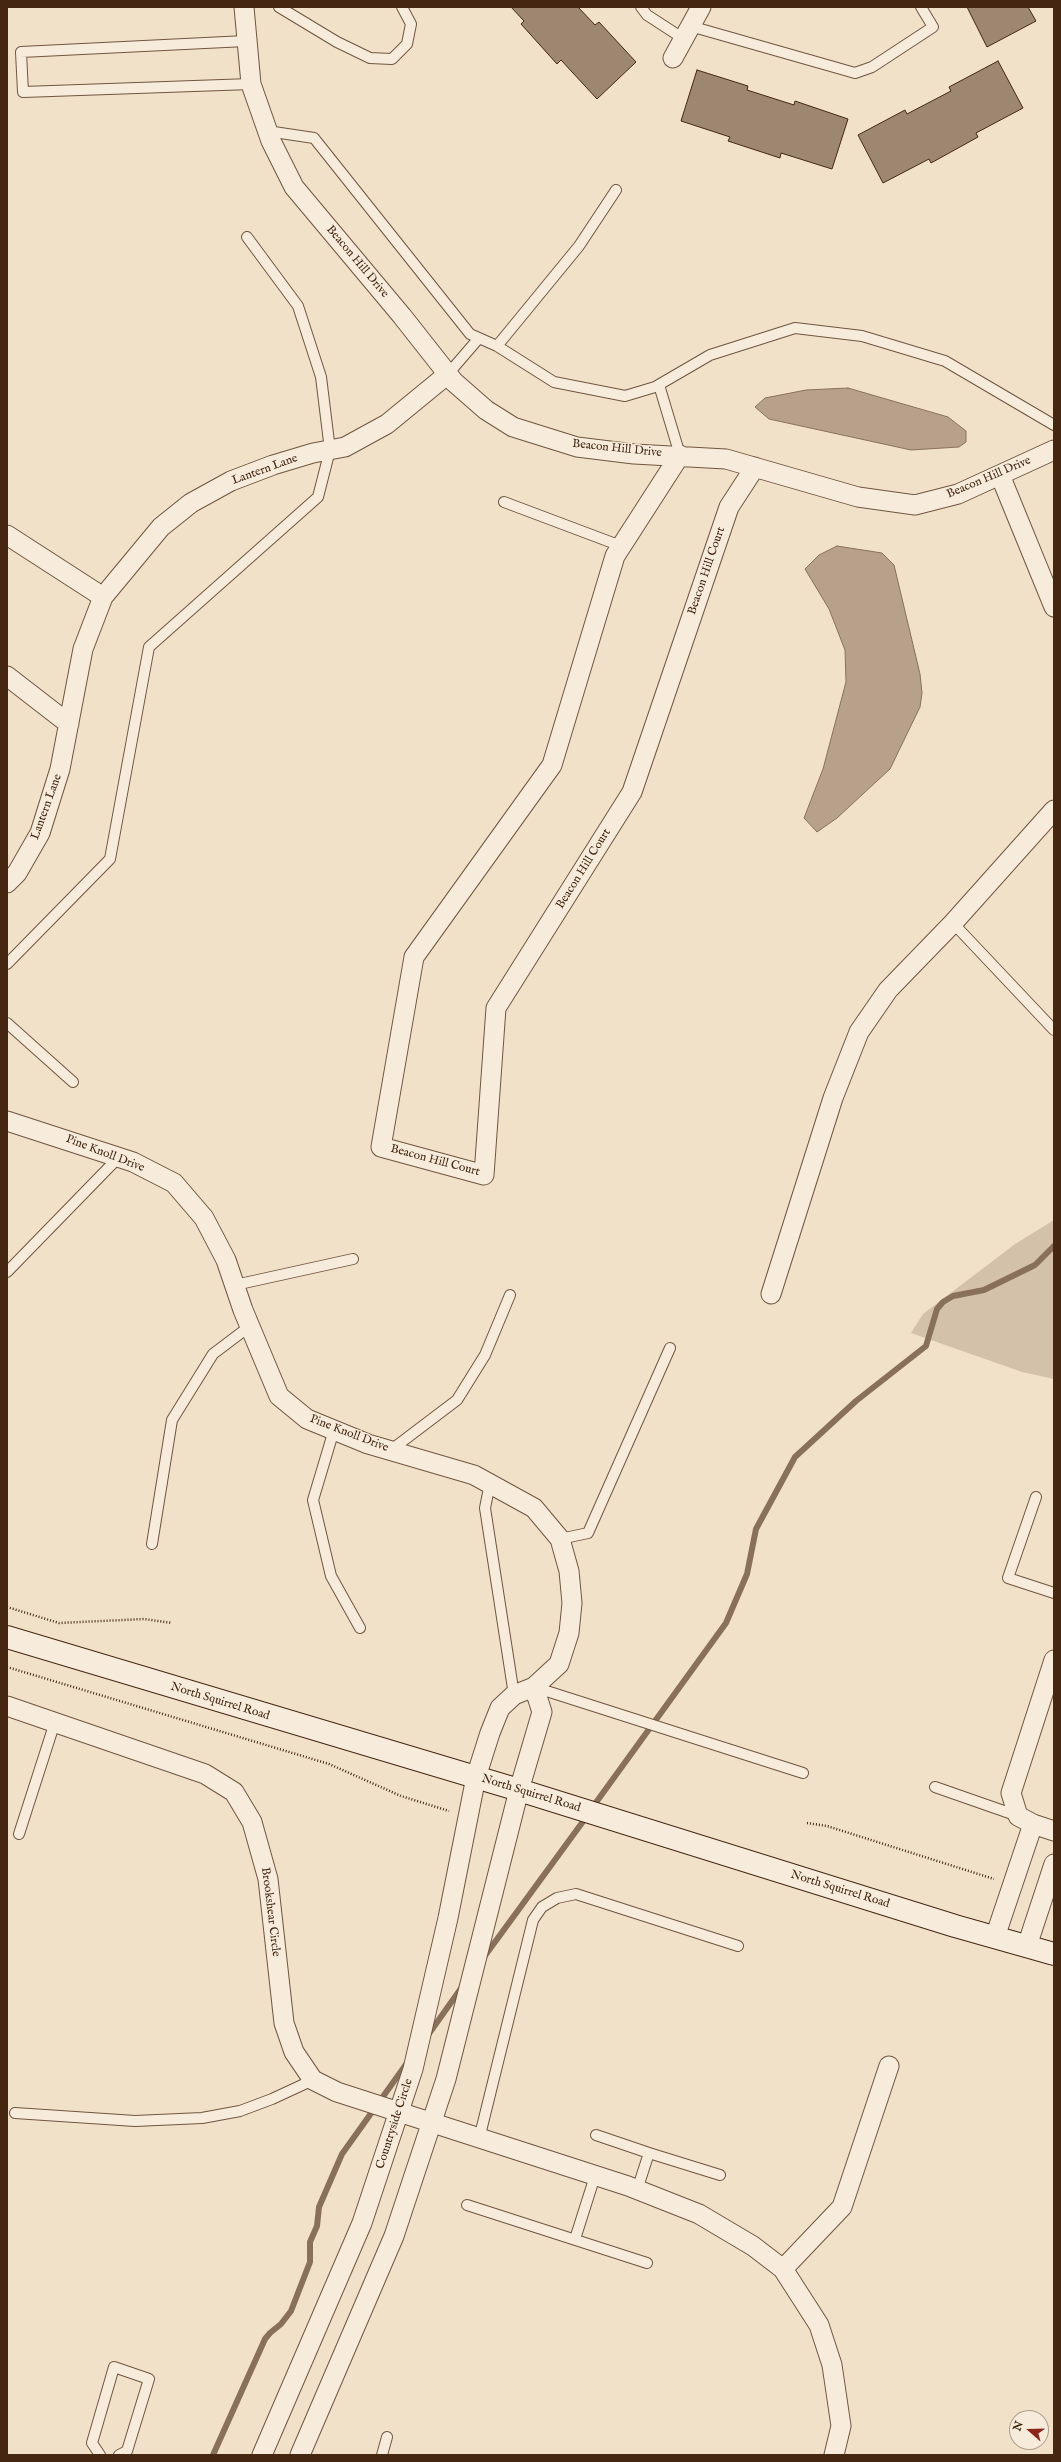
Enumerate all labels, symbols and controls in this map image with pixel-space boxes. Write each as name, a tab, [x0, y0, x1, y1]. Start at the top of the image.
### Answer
street label: Beacon Hill Drive	[323, 223, 391, 301]
street label: Beacon Hill Drive	[572, 437, 662, 461]
street label: Lantern Lane	[230, 451, 300, 489]
street label: Beacon Hill Drive	[945, 454, 1033, 502]
street label: Beacon Hill Court	[685, 525, 729, 617]
street label: Lantern Lane	[28, 772, 66, 842]
street label: Beacon Hill Court	[554, 826, 614, 912]
street label: Pine Knoll Drive	[64, 1132, 146, 1176]
street label: Beacon Hill Court	[389, 1142, 481, 1180]
street label: Pine Knoll Drive	[308, 1412, 390, 1456]
street label: North Squirrel Road	[169, 1680, 271, 1724]
street label: North Squirrel Road	[480, 1772, 582, 1816]
street label: Brookshear Circle	[257, 1866, 283, 1958]
street label: North Squirrel Road	[789, 1868, 891, 1912]
street label: Countryside Circle	[374, 2077, 416, 2171]
north arrow	[1009, 2410, 1049, 2450]
text: N	[1010, 2419, 1027, 2433]

